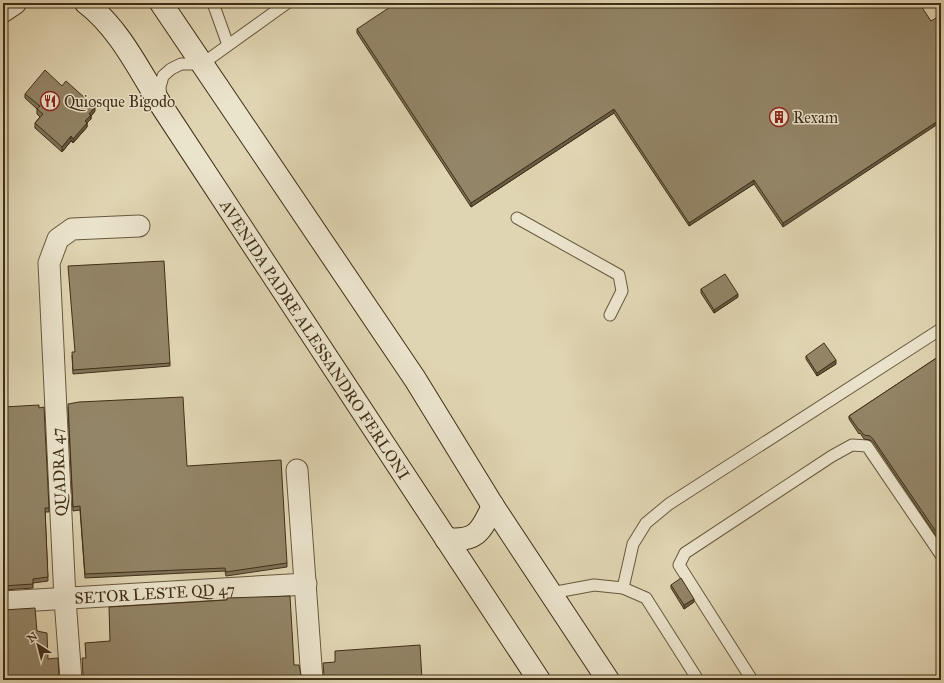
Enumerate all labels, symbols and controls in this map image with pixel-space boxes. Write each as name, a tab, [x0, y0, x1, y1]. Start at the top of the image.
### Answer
restaurant icon: Quiosque Bigodo	[39, 90, 61, 112]
place label: Quiosque Bigodo	[64, 92, 175, 112]
building icon: Rexam	[768, 106, 790, 128]
place label: Rexam	[793, 108, 839, 127]
street label: AVENIDA PADRE ALESSANDRO FERLONI	[216, 195, 414, 483]
street label: QUADRA 47	[47, 427, 71, 517]
street label: SETOR LESTE QD 47	[74, 579, 236, 607]
north arrow	[18, 625, 58, 665]
text: N	[25, 629, 41, 645]

